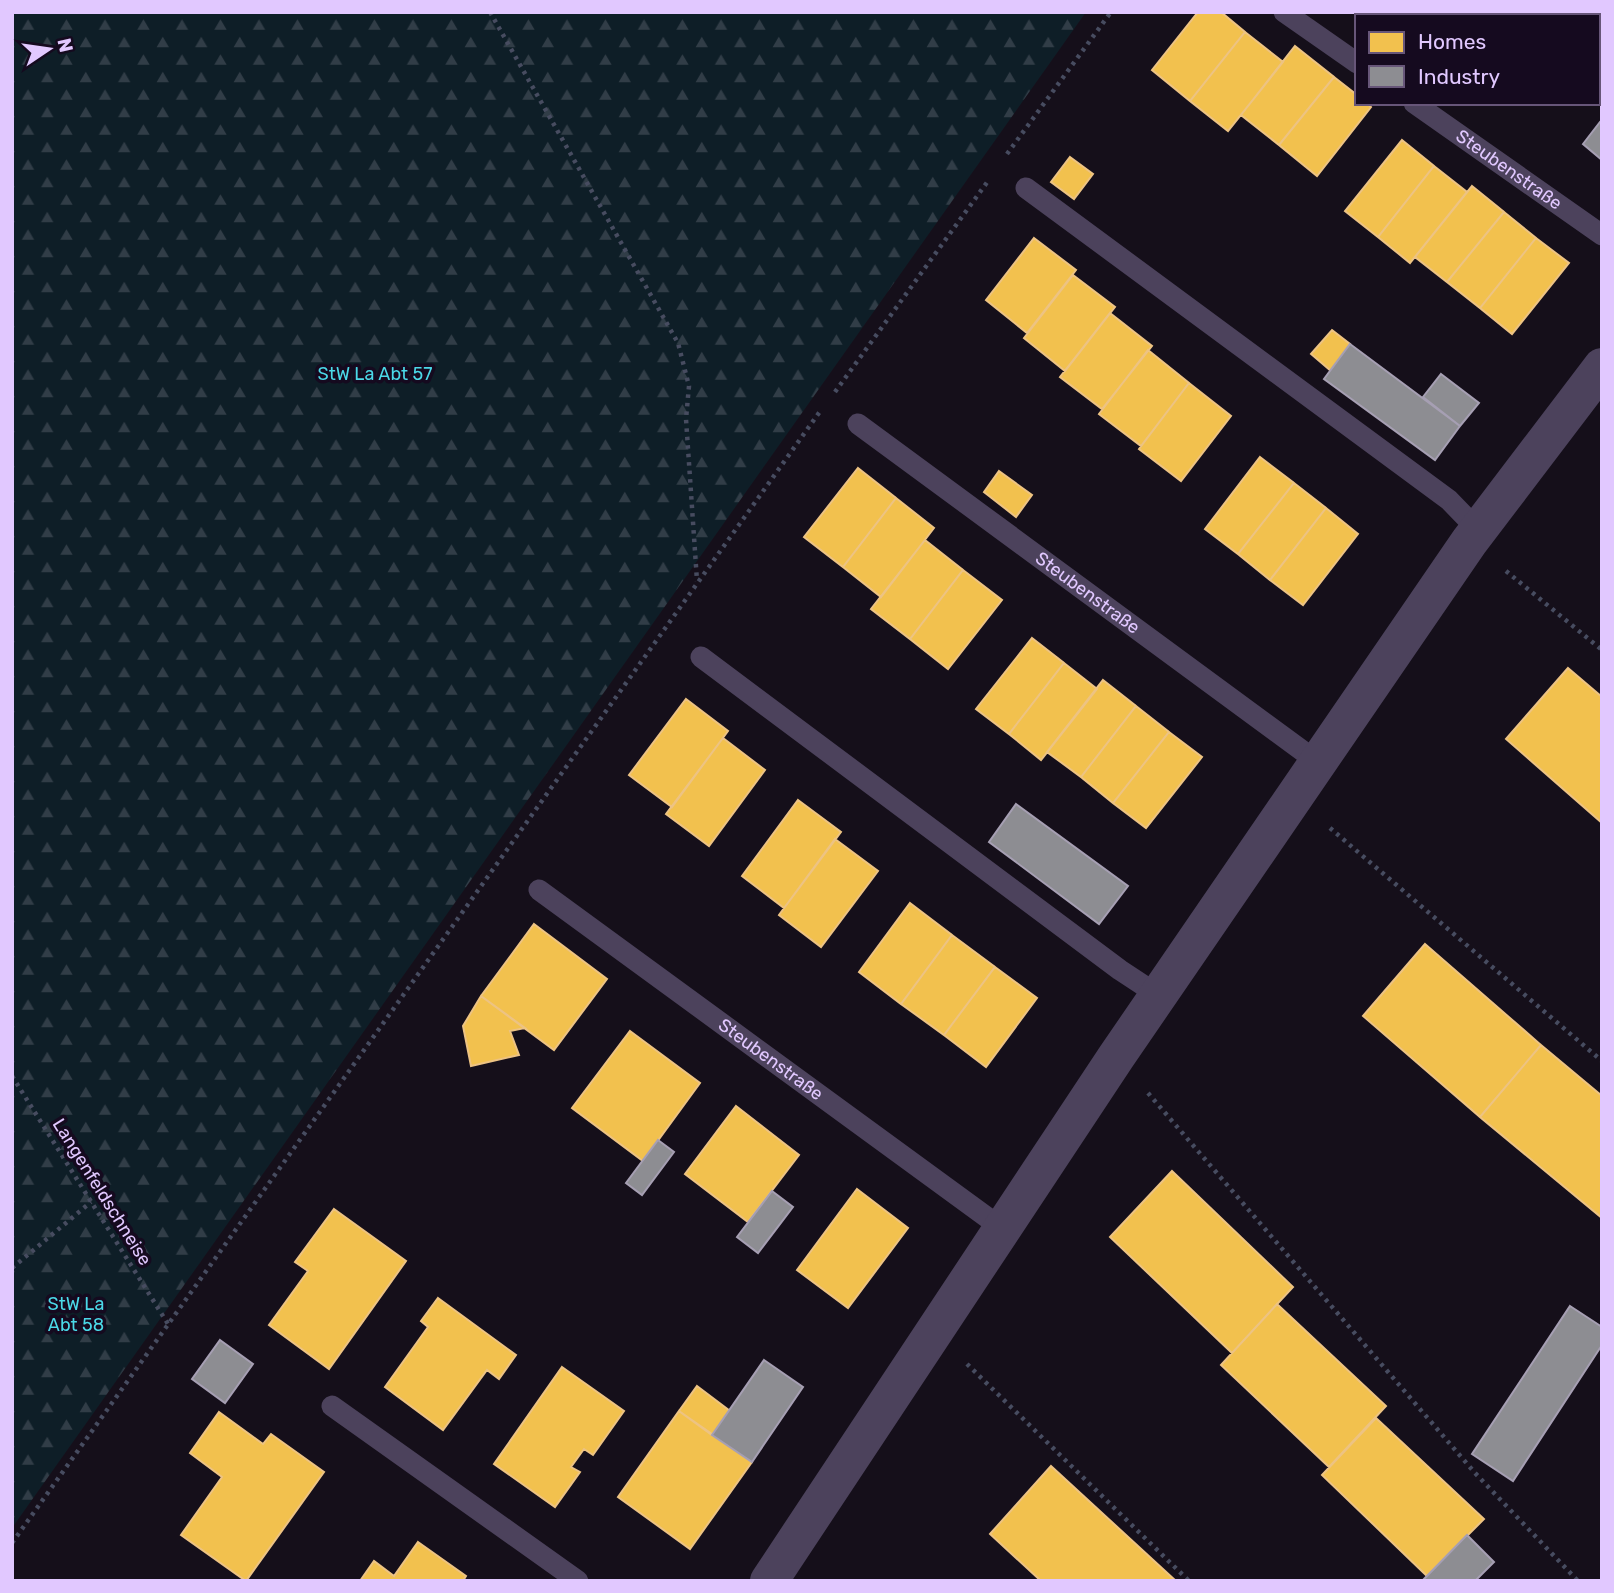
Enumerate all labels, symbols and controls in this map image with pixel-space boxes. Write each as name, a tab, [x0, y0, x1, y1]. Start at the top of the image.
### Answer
north arrow	[14, 14, 84, 84]
legend	[1355, 14, 1600, 105]
text: Homes	[1418, 29, 1486, 54]
text: N	[52, 36, 78, 55]
text: Industry	[1418, 64, 1500, 89]
street label: Steubenstraße	[1452, 125, 1566, 214]
park label: StW La Abt 57	[318, 363, 432, 385]
street label: Steubenstraße	[1031, 547, 1144, 639]
street label: Steubenstraße	[714, 1014, 827, 1105]
street label: Langenfeldschneise	[48, 1114, 156, 1270]
park label: StW La Abt 58	[48, 1293, 104, 1336]

